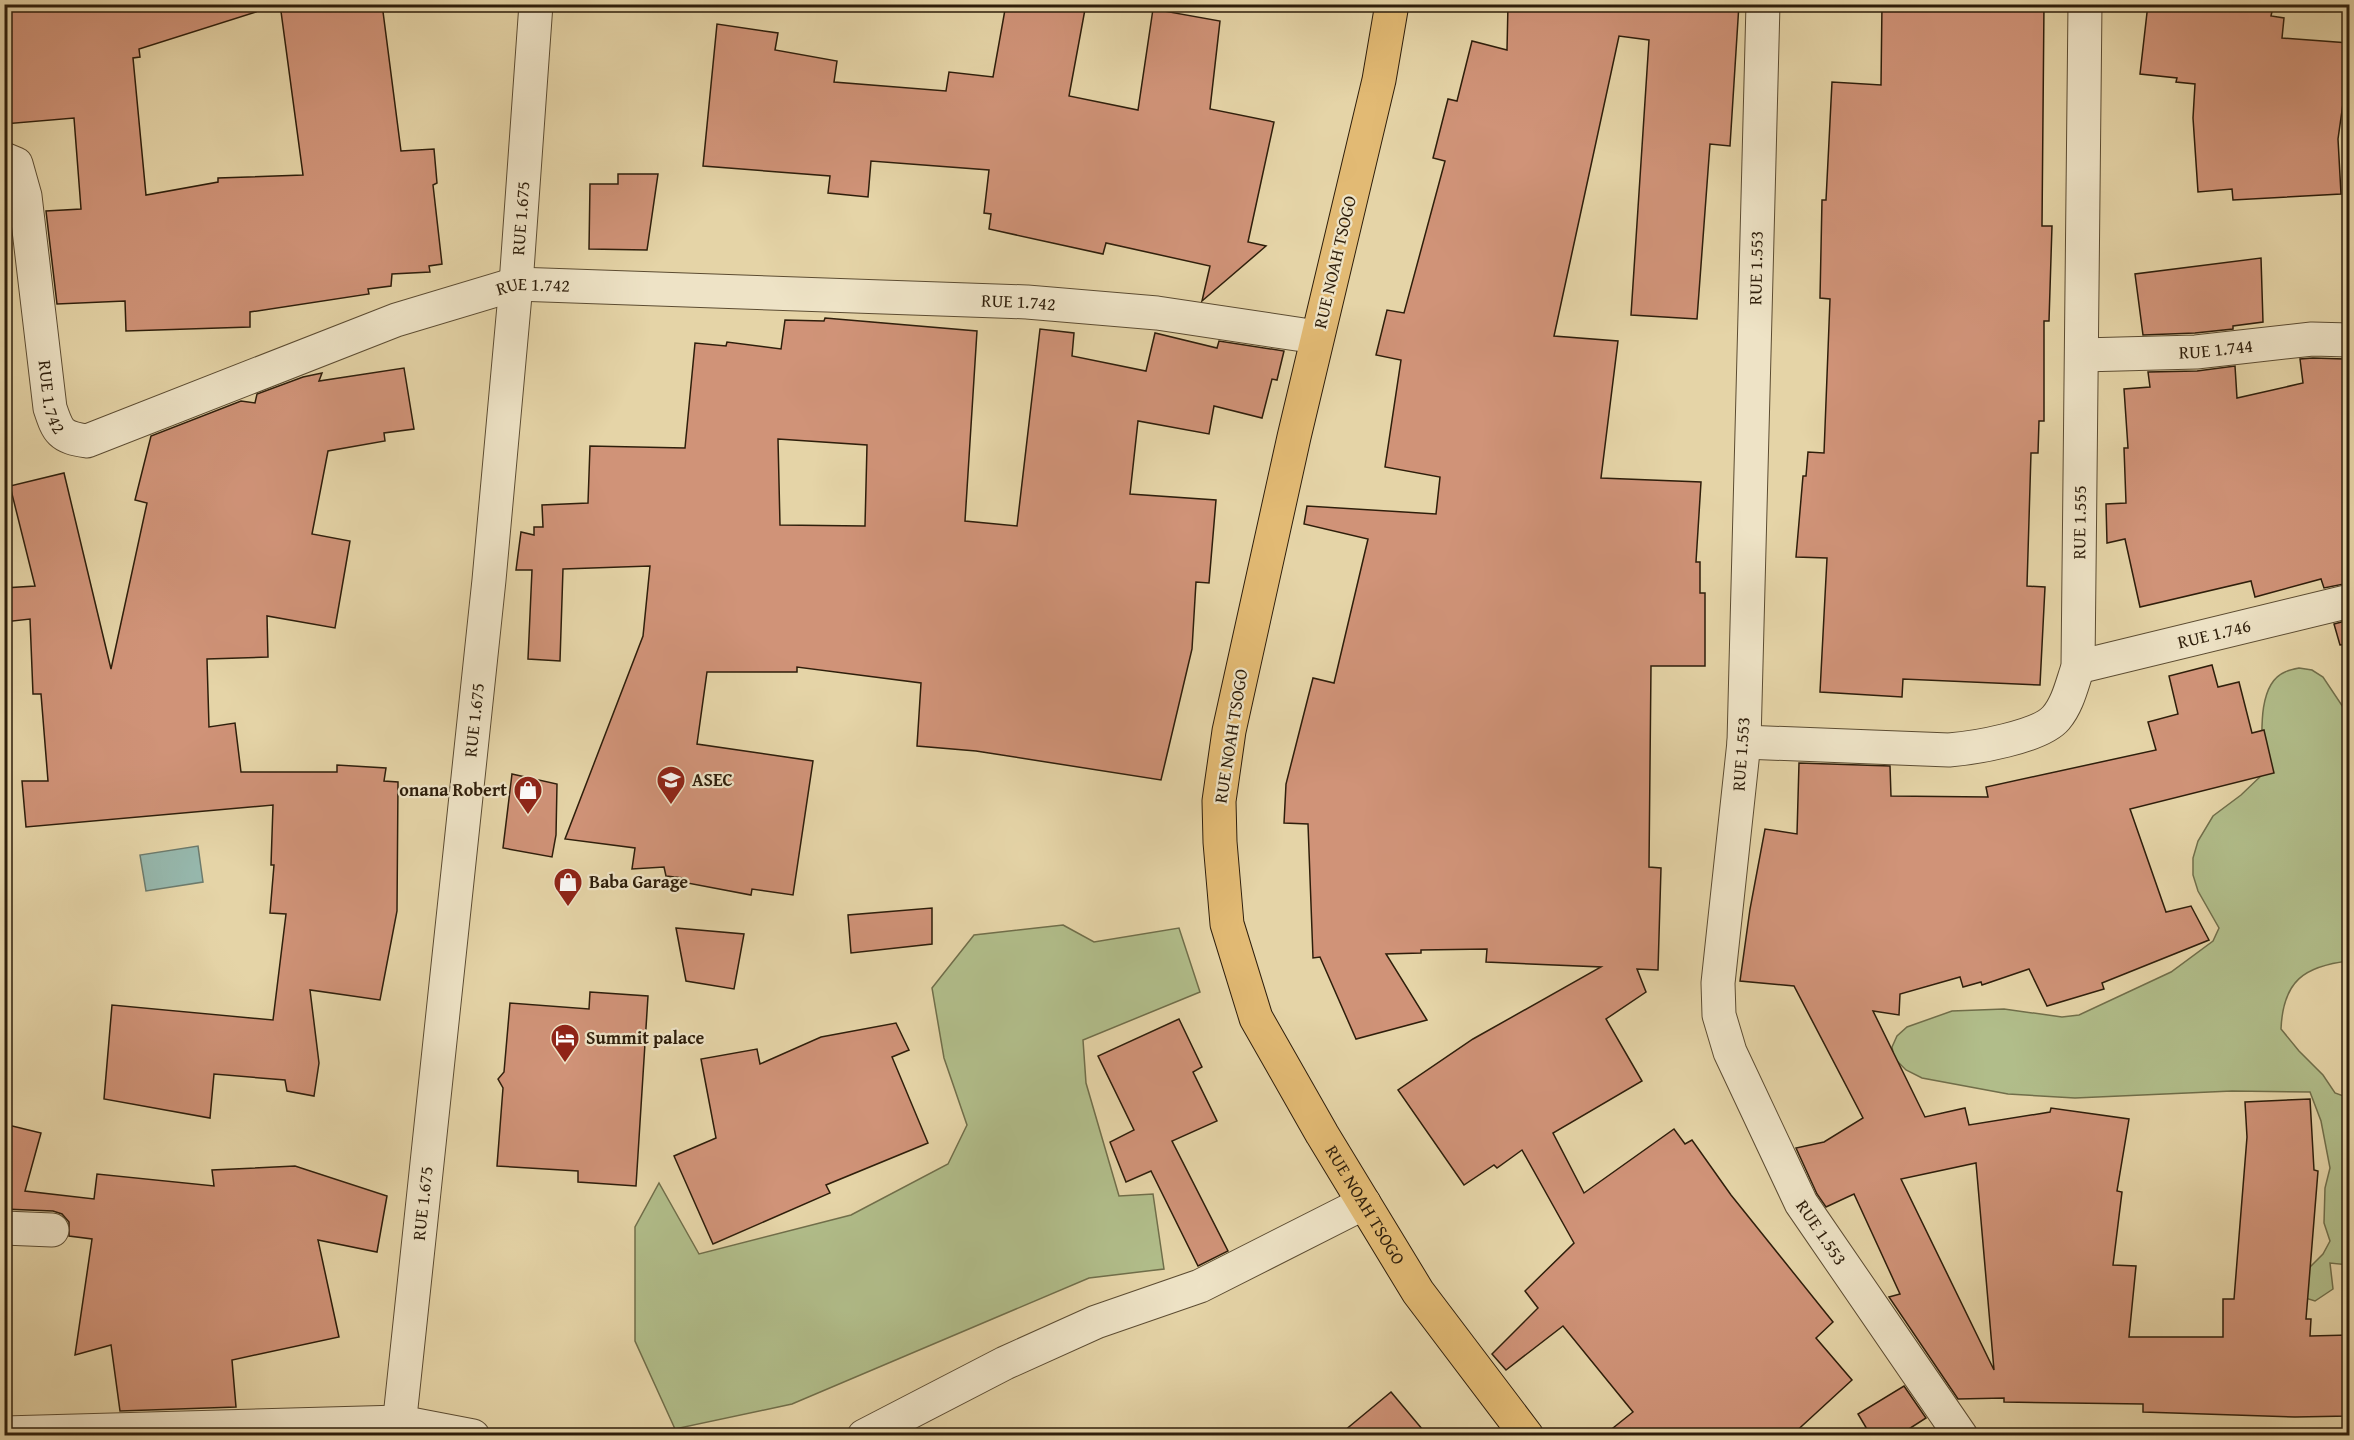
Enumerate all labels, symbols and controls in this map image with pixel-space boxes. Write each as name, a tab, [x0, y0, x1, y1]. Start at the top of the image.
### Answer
street label: RUE 1.675	[504, 180, 536, 256]
street label: RUE NOAH TSOGO	[1306, 193, 1363, 331]
street label: RUE 1.553	[1741, 231, 1770, 305]
street label: RUE 1.742	[492, 270, 570, 302]
street label: RUE 1.742	[981, 286, 1057, 317]
street label: RUE 1.744	[2178, 332, 2254, 365]
street label: RUE 1.742	[31, 359, 72, 439]
street label: RUE 1.555	[2065, 485, 2093, 560]
street label: RUE 1.746	[2175, 612, 2253, 655]
street label: RUE NOAH TSOGO	[1207, 667, 1254, 805]
street label: RUE 1.675	[456, 682, 491, 758]
street label: RUE 1.553	[1724, 716, 1757, 792]
school or university icon: ASEC	[655, 764, 687, 806]
place label: ASEC	[692, 766, 733, 793]
shop icon: onana Robert	[512, 774, 544, 816]
place label: onana Robert	[399, 776, 507, 803]
shop icon: Baba Garage	[552, 866, 584, 908]
place label: Baba Garage	[589, 868, 688, 895]
hotel icon: Summit palace	[549, 1022, 581, 1064]
place label: Summit palace	[586, 1024, 705, 1051]
street label: RUE NOAH TSOGO	[1319, 1140, 1412, 1270]
street label: RUE 1.675	[405, 1165, 440, 1242]
street label: RUE 1.553	[1790, 1194, 1854, 1271]

